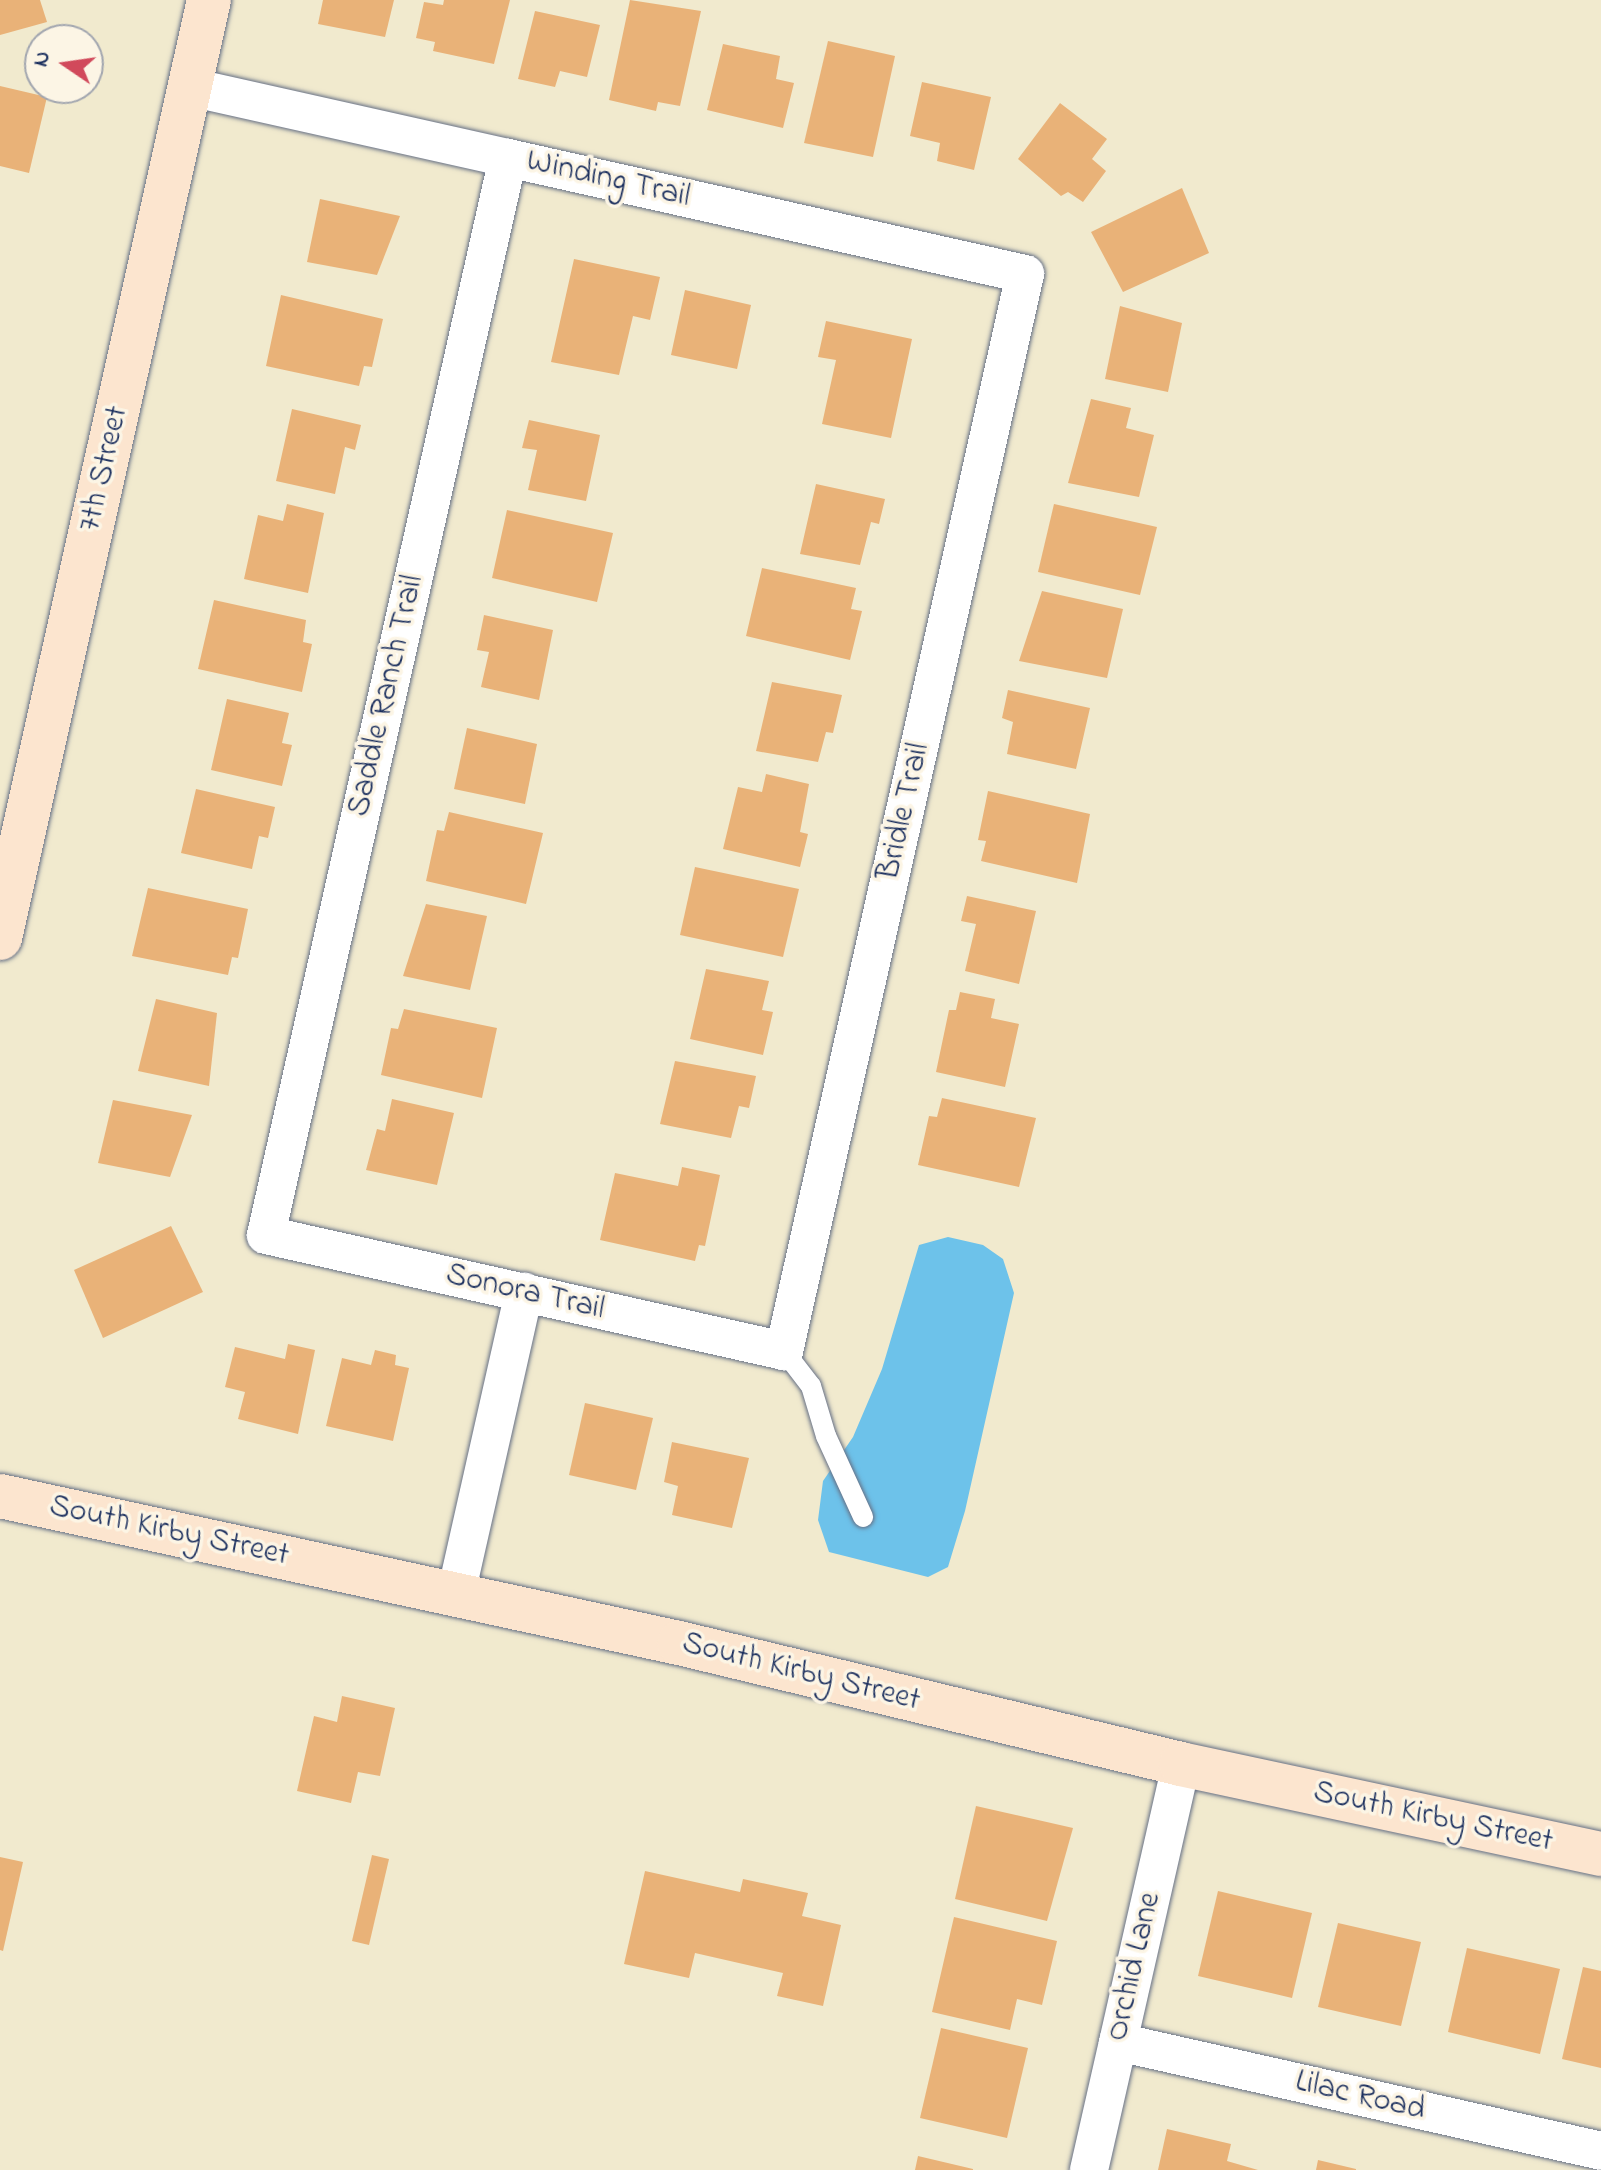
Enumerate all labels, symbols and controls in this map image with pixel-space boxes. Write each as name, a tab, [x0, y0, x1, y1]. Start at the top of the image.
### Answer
north arrow	[24, 24, 104, 104]
text: N	[25, 48, 60, 70]
street label: Winding Trail	[523, 143, 693, 217]
street label: 7th Street	[72, 402, 138, 536]
street label: Saddle Ranch Trail	[341, 572, 433, 820]
street label: Bridle Trail	[871, 740, 939, 884]
street label: Sonora Trail	[442, 1256, 608, 1330]
street label: South Kirby Street	[46, 1488, 292, 1576]
street label: South Kirby Street	[678, 1625, 924, 1721]
street label: South Kirby Street	[1310, 1774, 1556, 1862]
street label: Orchid Lane	[1099, 1889, 1171, 2045]
street label: Lilac Road	[1291, 2063, 1429, 2131]

